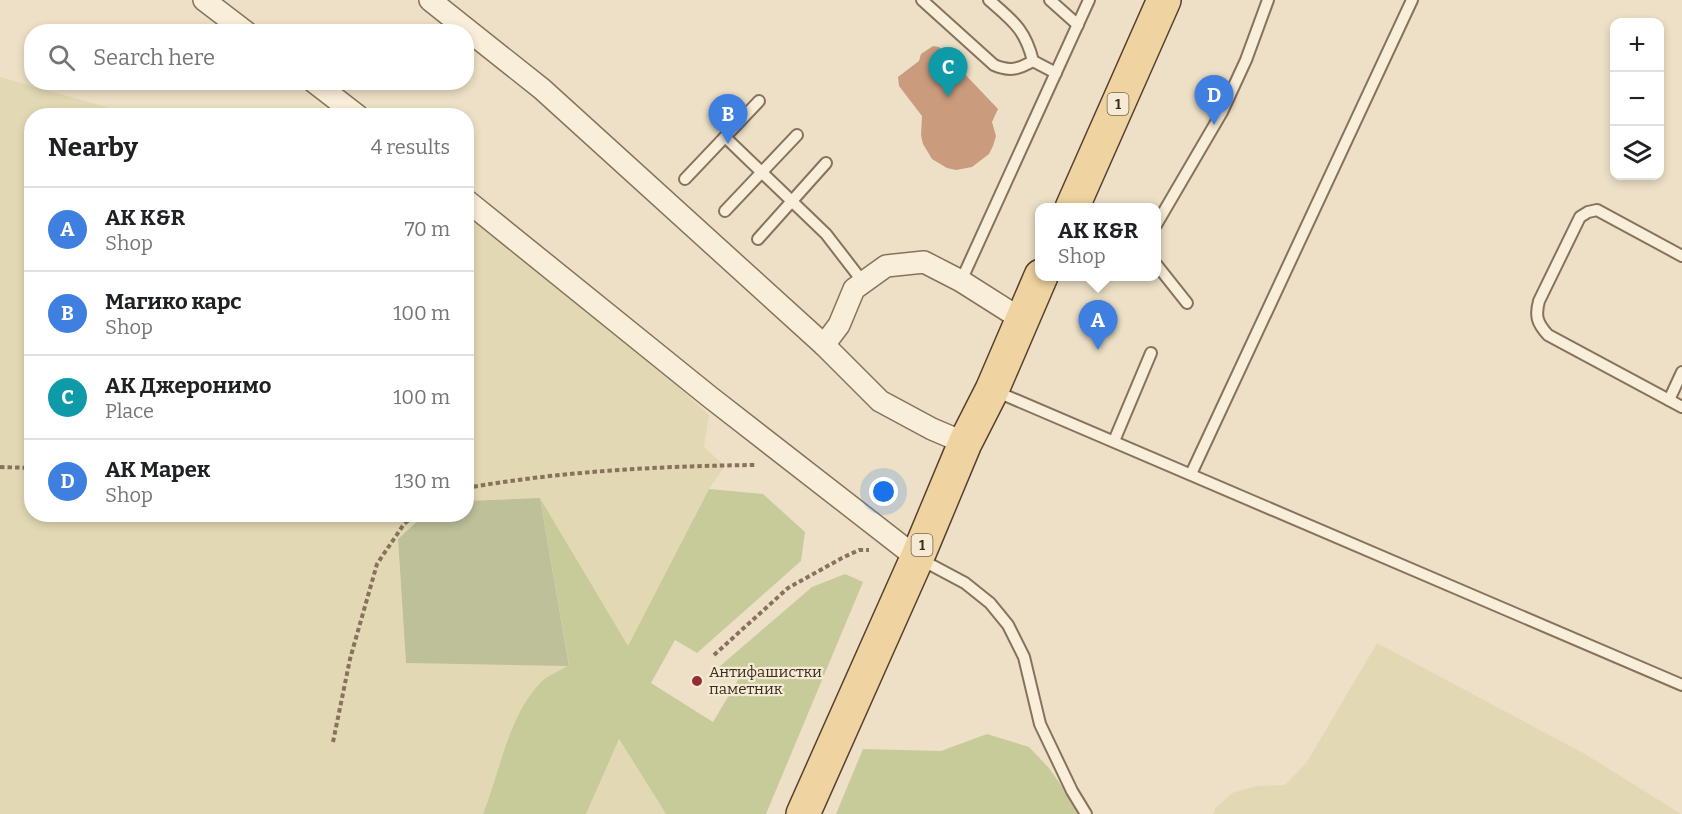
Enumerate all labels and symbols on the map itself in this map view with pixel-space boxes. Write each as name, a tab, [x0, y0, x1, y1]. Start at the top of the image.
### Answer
pin: C	[928, 48, 968, 97]
pin: D	[1194, 76, 1234, 125]
road number: 1	[1108, 93, 1128, 115]
pin: B	[708, 94, 748, 144]
pin: A	[1078, 300, 1118, 350]
your location	[869, 477, 898, 506]
road number: 1	[912, 534, 932, 556]
place label: Антифашистки паметник	[709, 663, 822, 698]
marker: Антифашистки паметник	[690, 674, 704, 688]

